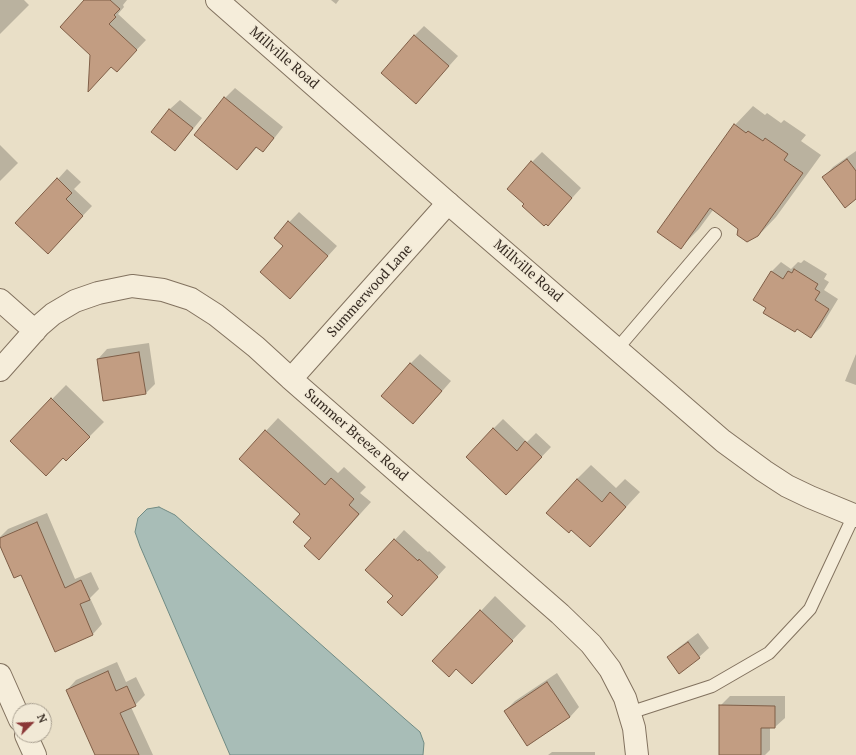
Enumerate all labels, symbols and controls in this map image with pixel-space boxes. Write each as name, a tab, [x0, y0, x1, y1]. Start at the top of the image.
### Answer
street label: Millville Road	[246, 23, 322, 93]
street label: Millville Road	[490, 236, 566, 306]
street label: Summerwood Lane	[324, 241, 416, 341]
street label: Summer Breeze Road	[301, 385, 411, 485]
north arrow	[12, 703, 52, 743]
text: N	[34, 712, 50, 725]

